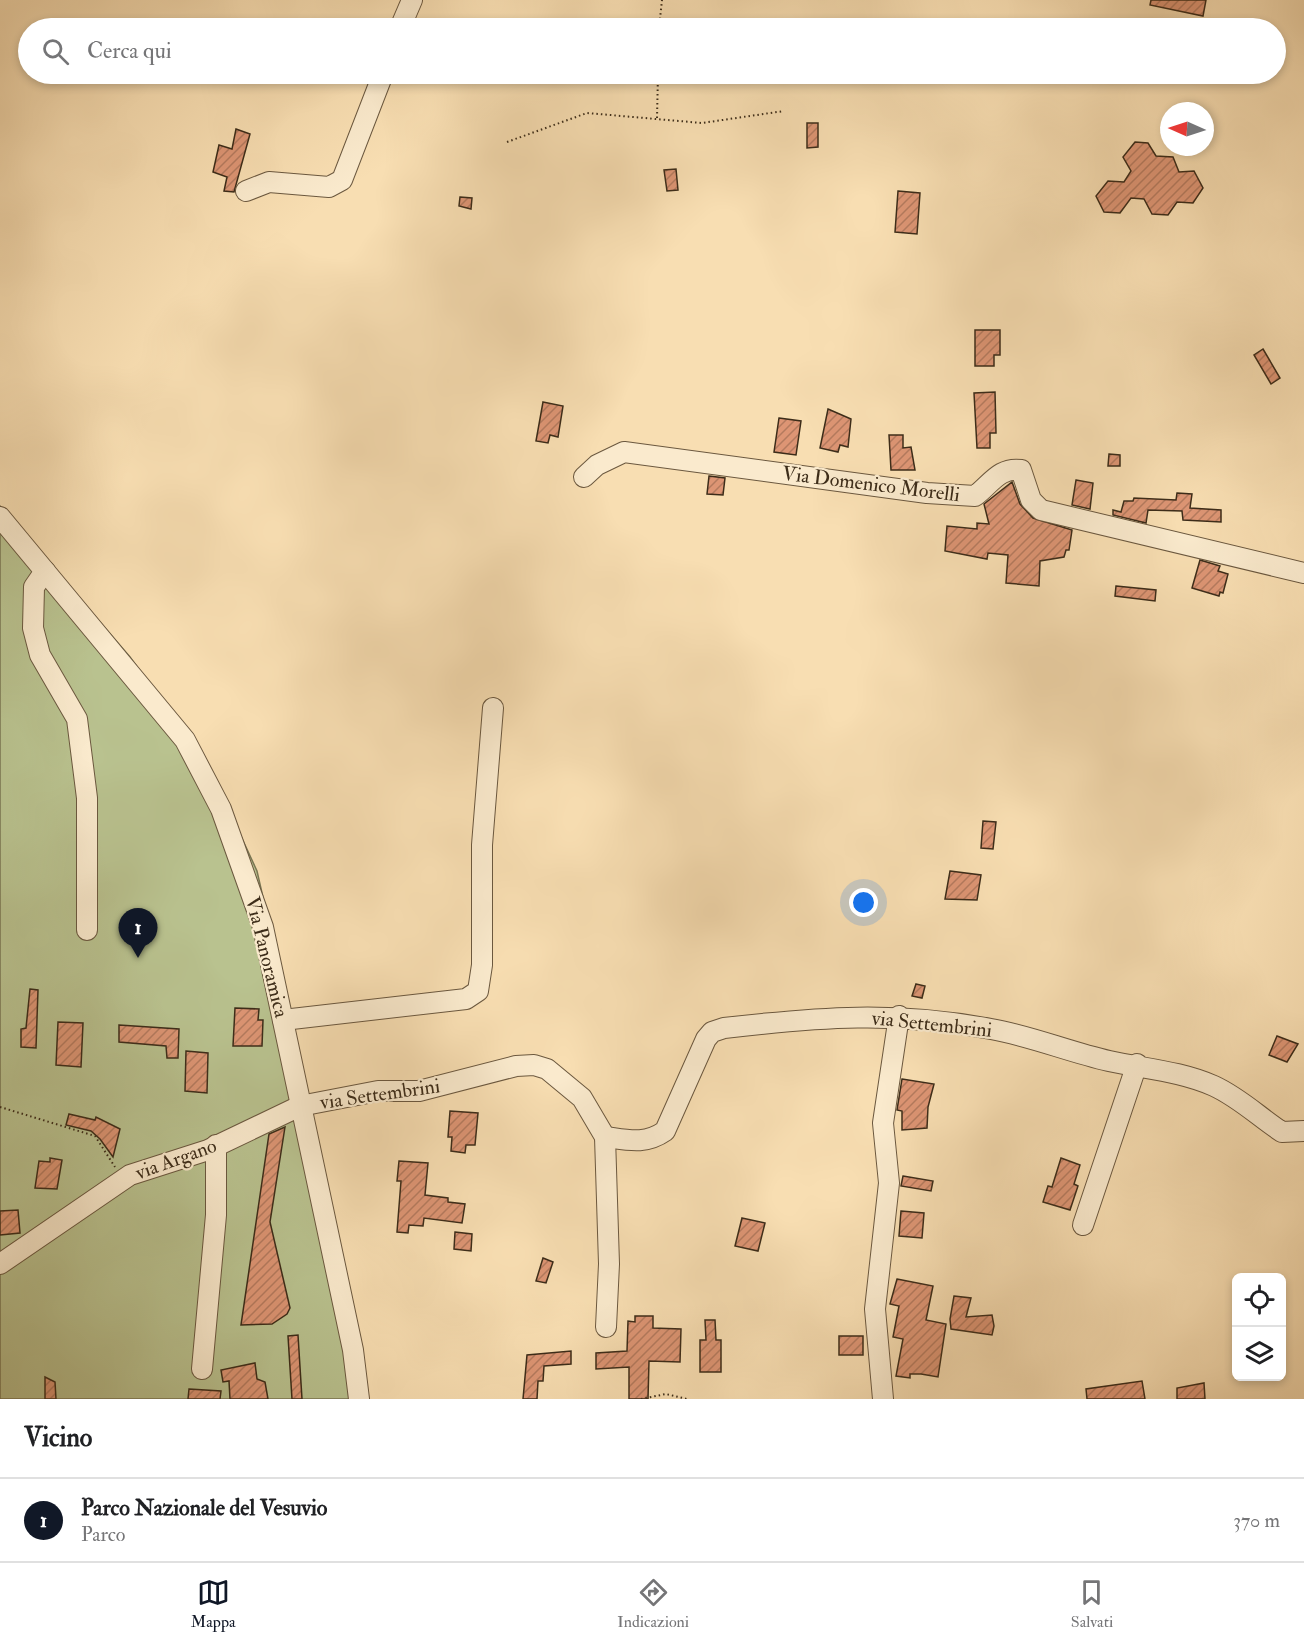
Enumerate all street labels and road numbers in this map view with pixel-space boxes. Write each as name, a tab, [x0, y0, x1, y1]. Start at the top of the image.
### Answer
street label: Via Domenico Morelli	[781, 461, 961, 507]
street label: Via Panoramica	[240, 894, 294, 1021]
street label: via Settembrini	[870, 1005, 993, 1043]
street label: via Settembrini	[317, 1073, 442, 1115]
street label: via Argano	[131, 1133, 220, 1186]

